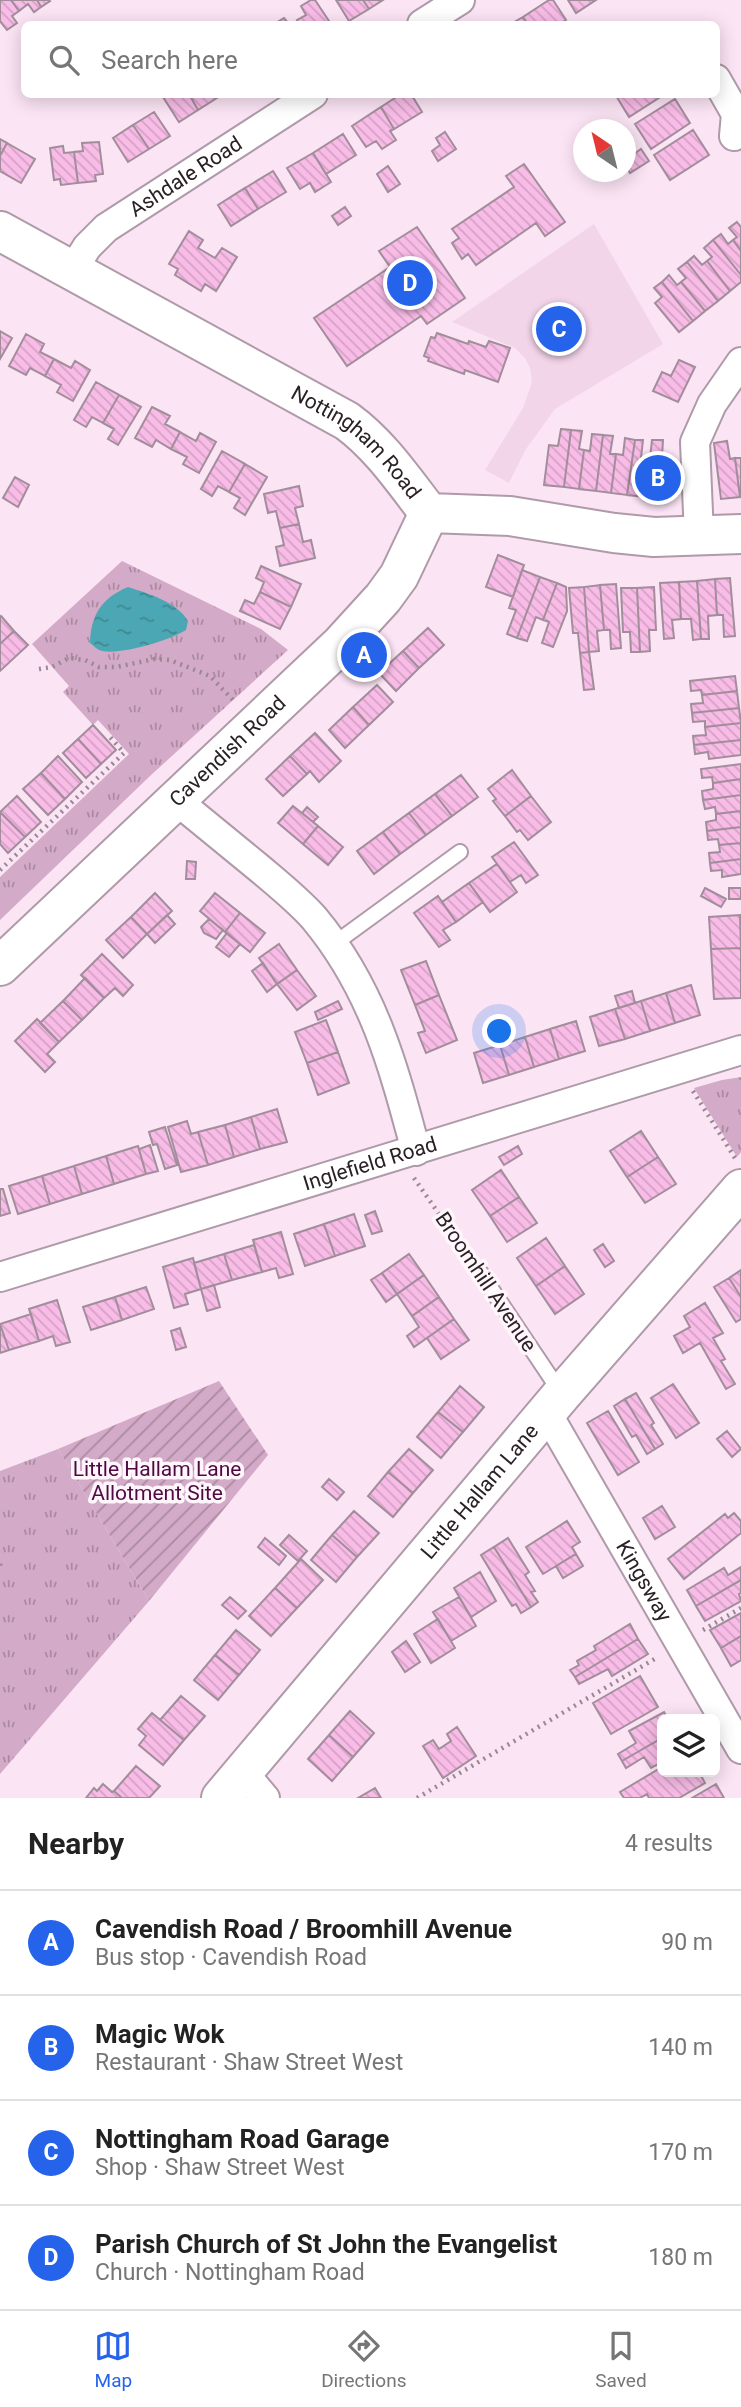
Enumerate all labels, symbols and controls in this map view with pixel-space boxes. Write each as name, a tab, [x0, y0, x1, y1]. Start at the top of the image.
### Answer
search box	[21, 21, 720, 98]
icon: search	[45, 41, 83, 79]
text: Search here	[101, 45, 238, 75]
north arrow	[573, 119, 636, 182]
street label: Ashdale Road	[125, 131, 246, 222]
pin: D	[387, 257, 433, 309]
pin: C	[536, 303, 582, 355]
street label: Nottingham Road	[287, 381, 426, 503]
pin: B	[635, 452, 681, 504]
pin: A	[341, 629, 387, 681]
street label: Cavendish Road	[165, 691, 291, 812]
your location	[482, 1014, 516, 1048]
street label: Inglefield Road	[300, 1132, 440, 1195]
street label: Broomhill Avenue	[430, 1208, 542, 1356]
street label: Little Hallam Lane	[416, 1419, 543, 1564]
park label: Little Hallam Lane Allotment Site	[73, 1457, 241, 1505]
street label: Kingsway	[611, 1536, 677, 1626]
map controls	[657, 1714, 720, 1777]
button: layers	[657, 1714, 720, 1777]
text: Nearby	[28, 1826, 124, 1861]
text: 4 results	[625, 1830, 713, 1857]
text: Cavendish Road / Broomhill Avenue	[95, 1914, 512, 1944]
text: A	[43, 1929, 59, 1956]
text: 90 m	[661, 1929, 713, 1956]
text: Bus stop · Cavendish Road	[95, 1944, 367, 1971]
text: Magic Wok	[95, 2019, 224, 2049]
text: B	[44, 2034, 58, 2061]
text: 140 m	[648, 2034, 713, 2061]
text: Restaurant · Shaw Street West	[95, 2049, 403, 2076]
text: Nottingham Road Garage	[95, 2124, 389, 2154]
text: C	[43, 2139, 59, 2166]
text: 170 m	[648, 2139, 713, 2166]
text: Shop · Shaw Street West	[95, 2154, 345, 2181]
text: Parish Church of St John the Evangelist	[95, 2229, 557, 2259]
text: D	[44, 2244, 58, 2271]
text: 180 m	[648, 2244, 713, 2271]
text: Church · Nottingham Road	[95, 2259, 365, 2286]
tab: Map	[94, 2327, 132, 2392]
tab: Directions	[321, 2327, 406, 2392]
tab: Saved	[595, 2327, 647, 2392]

